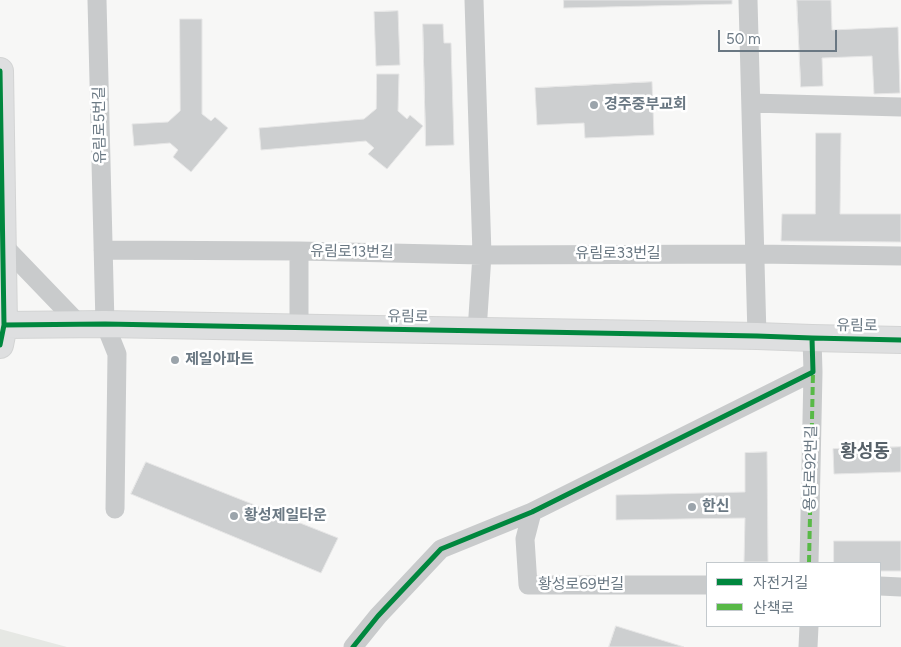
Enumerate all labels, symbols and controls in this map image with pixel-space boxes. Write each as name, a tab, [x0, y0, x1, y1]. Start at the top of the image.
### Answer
scale bar	[721, 20, 840, 52]
text: 50 m	[726, 30, 761, 48]
street label: 유림로5번길	[90, 86, 110, 164]
place label: 경주중부교회	[604, 96, 687, 114]
marker: 경주중부교회	[588, 99, 600, 111]
street label: 유림로13번길	[310, 242, 394, 262]
street label: 유림로33번길	[575, 245, 661, 263]
street label: 유림로	[387, 308, 429, 326]
street label: 유림로	[836, 317, 878, 335]
place label: 제일아파트	[185, 351, 254, 369]
marker: 제일아파트	[169, 354, 181, 366]
street label: 용담로92번길	[801, 425, 821, 511]
district label: 황성동	[840, 441, 890, 463]
place label: 한신	[702, 498, 730, 516]
marker: 한신	[686, 501, 698, 513]
place label: 황성제일타운	[244, 507, 327, 525]
marker: 황성제일타운	[228, 510, 240, 522]
legend	[706, 562, 881, 627]
text: 자전거길	[753, 574, 808, 592]
street label: 황성로69번길	[538, 576, 624, 594]
text: 산책로	[753, 599, 794, 617]

